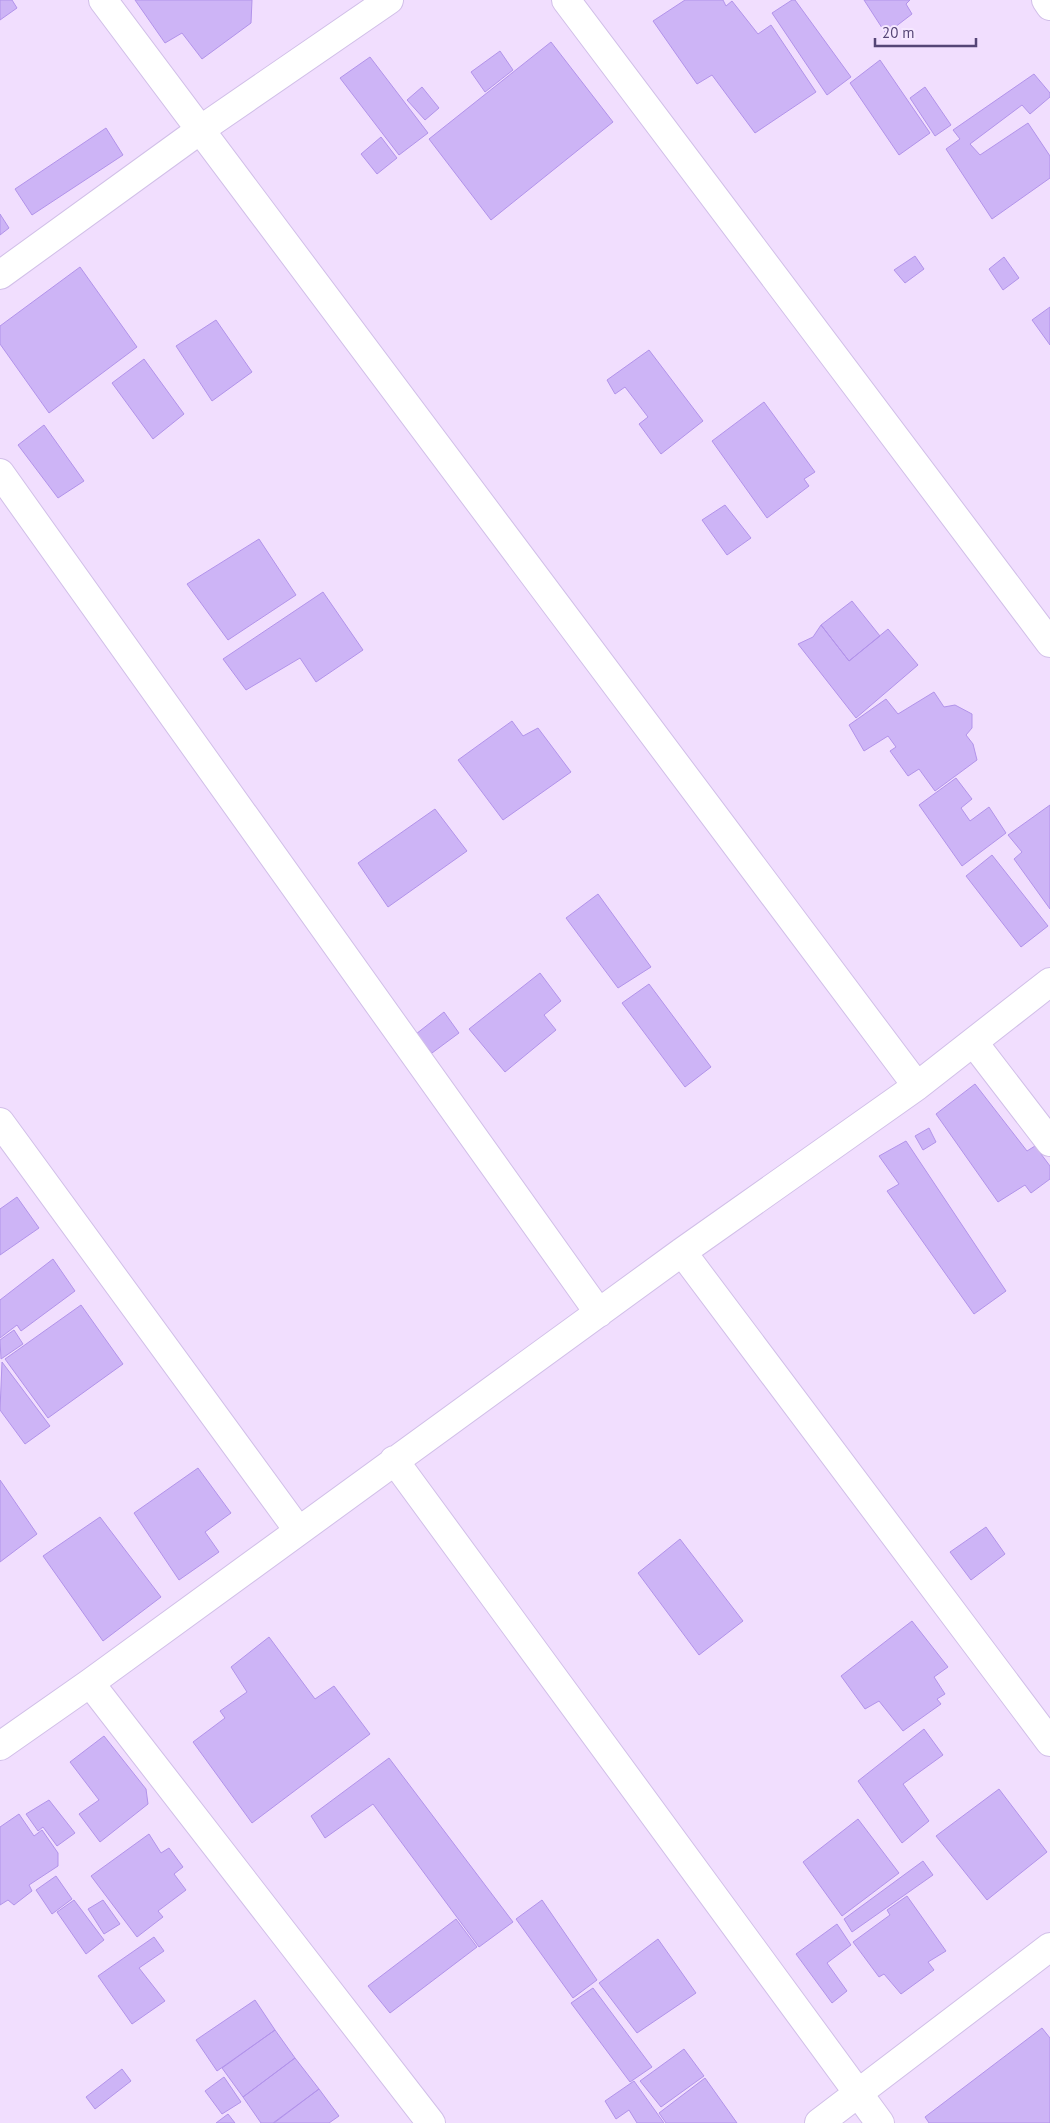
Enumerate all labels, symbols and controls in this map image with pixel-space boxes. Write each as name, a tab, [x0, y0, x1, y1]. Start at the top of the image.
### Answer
scale bar	[875, 15, 976, 47]
text: 20 m	[882, 23, 915, 42]

